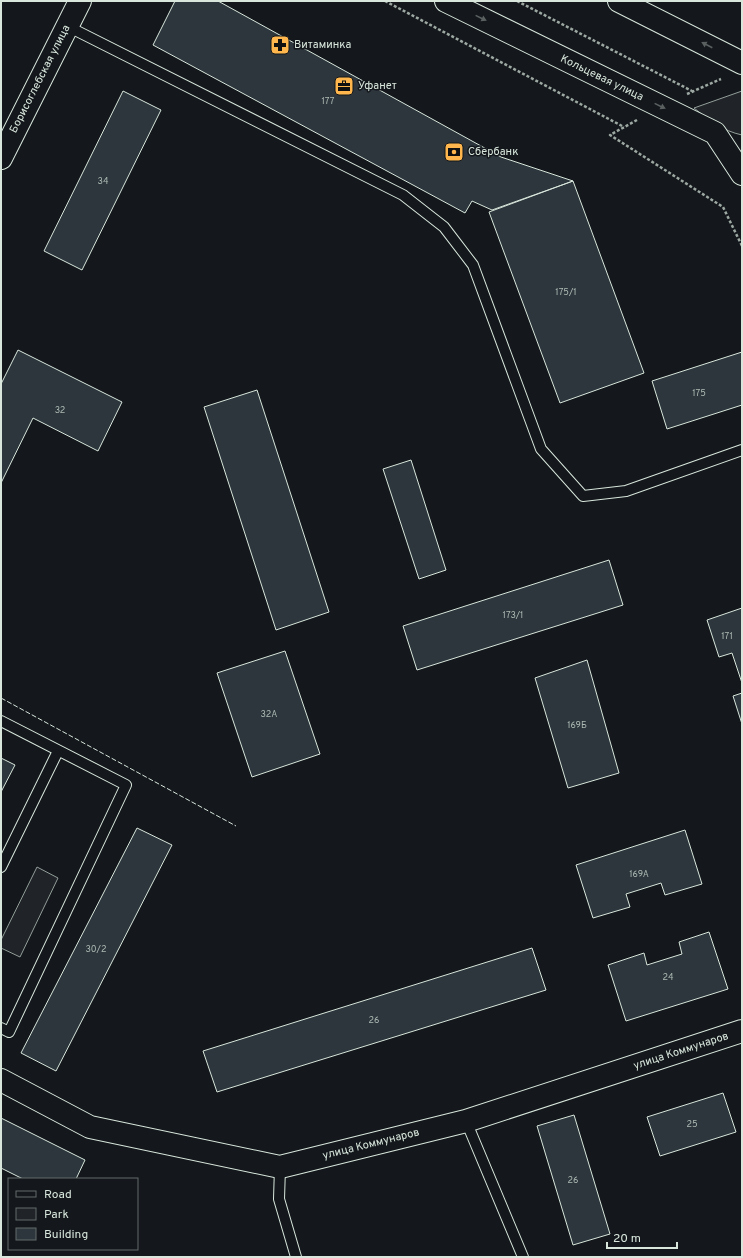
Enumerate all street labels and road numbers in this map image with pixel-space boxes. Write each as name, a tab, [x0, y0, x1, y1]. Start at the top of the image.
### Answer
street label: Борисоглебская улица	[7, 22, 73, 135]
street label: Кольцевая улица	[558, 52, 646, 104]
street label: улица Коммунаров	[632, 1029, 730, 1073]
street label: улица Коммунаров	[321, 1125, 421, 1163]

